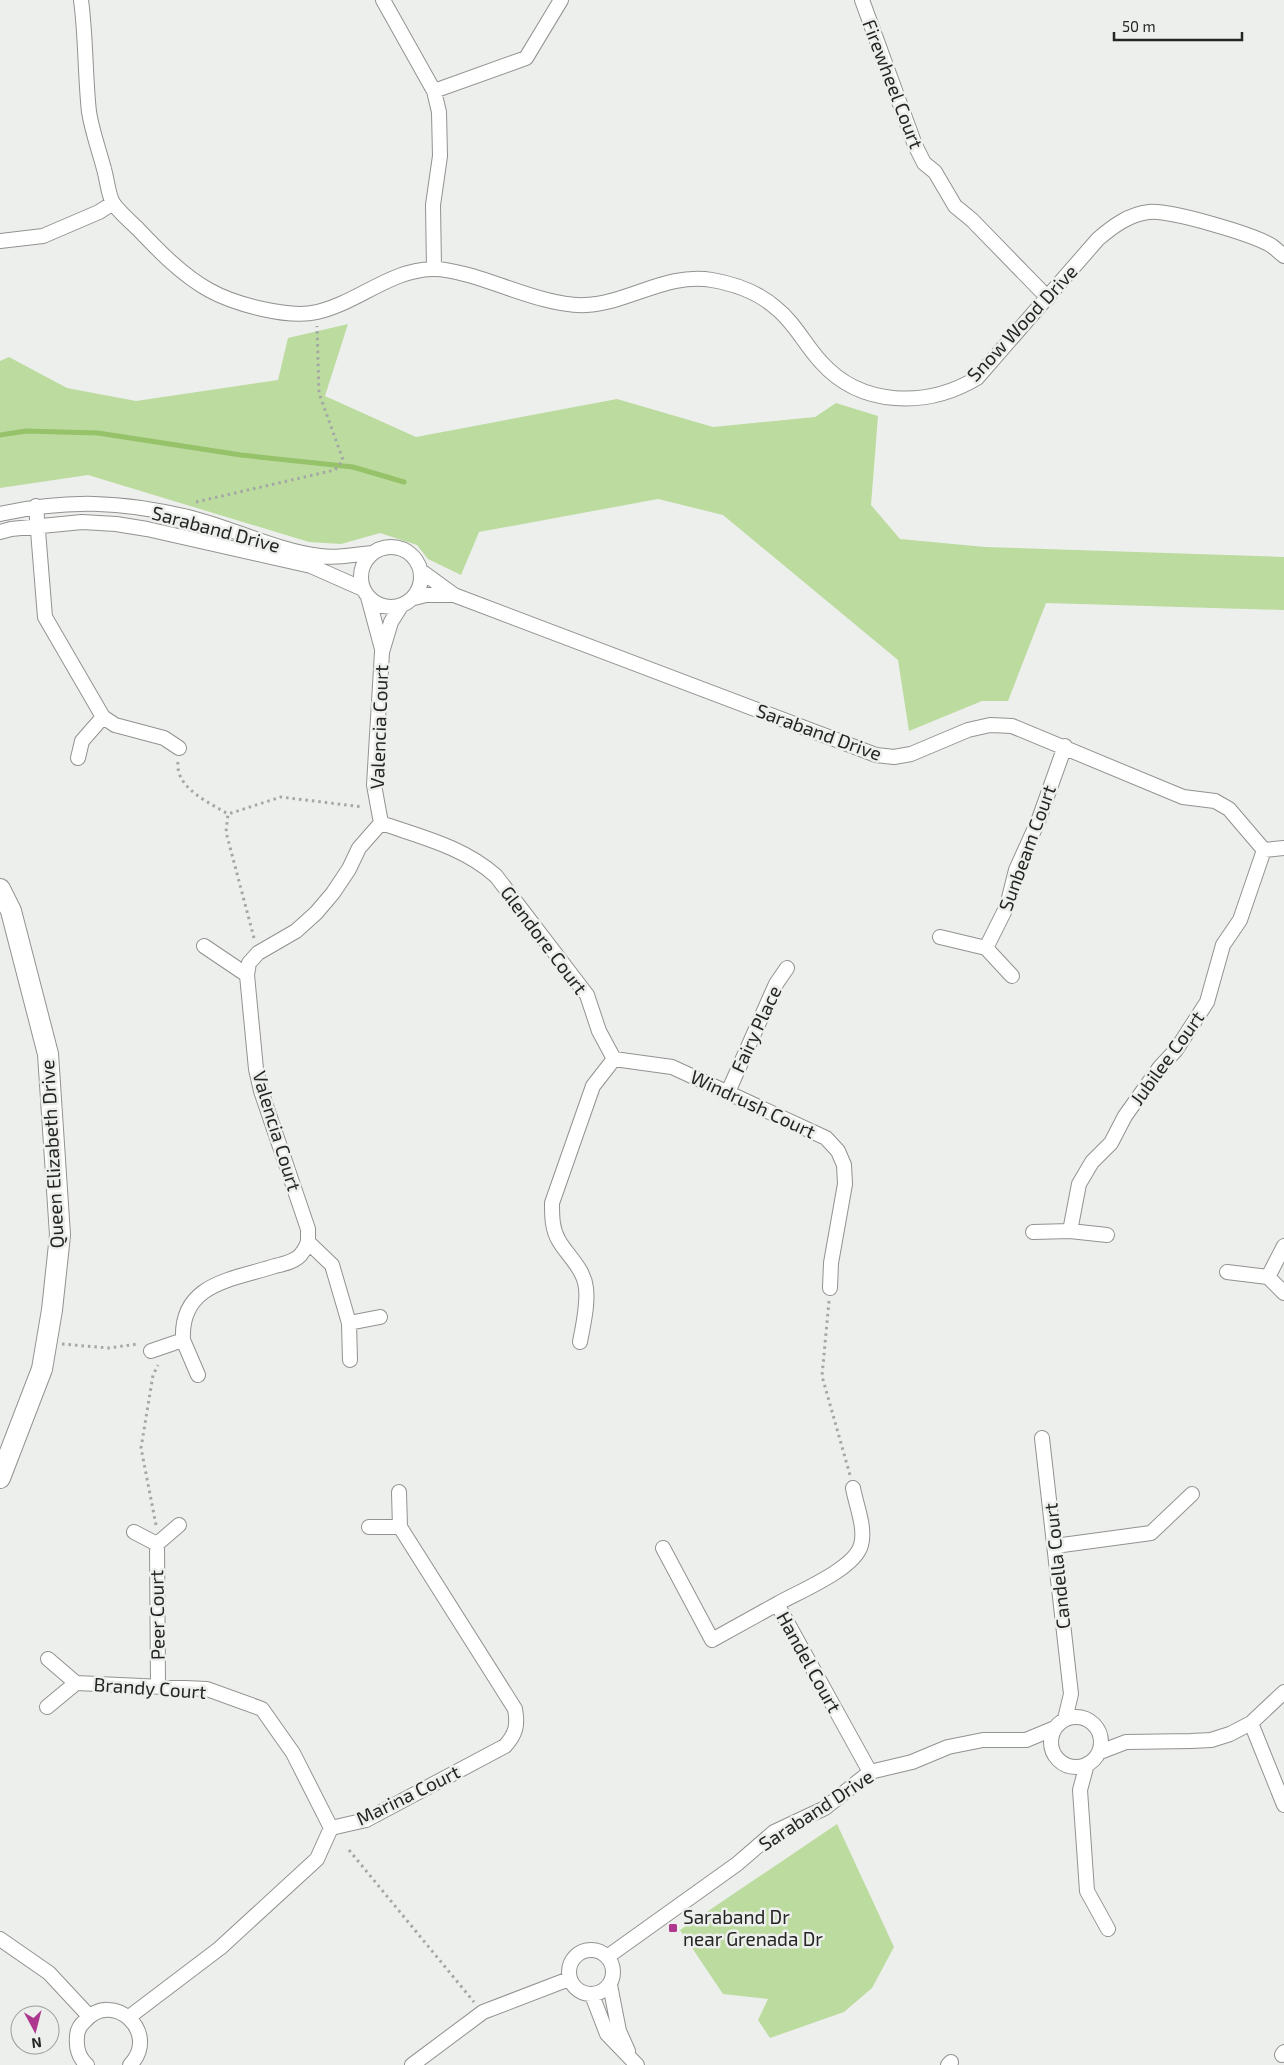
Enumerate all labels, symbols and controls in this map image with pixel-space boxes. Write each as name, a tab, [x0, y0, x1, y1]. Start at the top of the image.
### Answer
scale bar	[1114, 10, 1242, 42]
street label: Firewheel Court	[858, 16, 929, 152]
text: 50 m	[1122, 17, 1156, 35]
street label: Snow Wood Drive	[962, 260, 1082, 386]
street label: Saraband Drive	[150, 500, 283, 557]
street label: Valencia Court	[365, 664, 392, 790]
street label: Saraband Drive	[753, 698, 885, 765]
street label: Sunbeam Court	[993, 782, 1060, 914]
street label: Glendore Court	[496, 881, 593, 998]
street label: Fairy Place	[725, 982, 786, 1076]
street label: Jubilee Court	[1125, 1006, 1208, 1109]
street label: Queen Elizabeth Drive	[35, 1059, 68, 1249]
street label: Windrush Court	[687, 1065, 819, 1143]
street label: Valencia Court	[248, 1068, 307, 1194]
street label: Candella Court	[1038, 1502, 1075, 1630]
street label: Peer Court	[144, 1570, 169, 1660]
street label: Handel Court	[772, 1607, 847, 1716]
street label: Brandy Court	[93, 1672, 207, 1703]
street label: Marina Court	[352, 1760, 463, 1830]
street label: Saraband Drive	[754, 1764, 877, 1855]
place label: Saraband Dr near Grenada Dr	[683, 1905, 823, 1950]
marker: Saraband Dr near Grenada Dr	[667, 1922, 679, 1934]
north arrow	[10, 2005, 60, 2055]
text: N	[31, 2034, 43, 2052]

